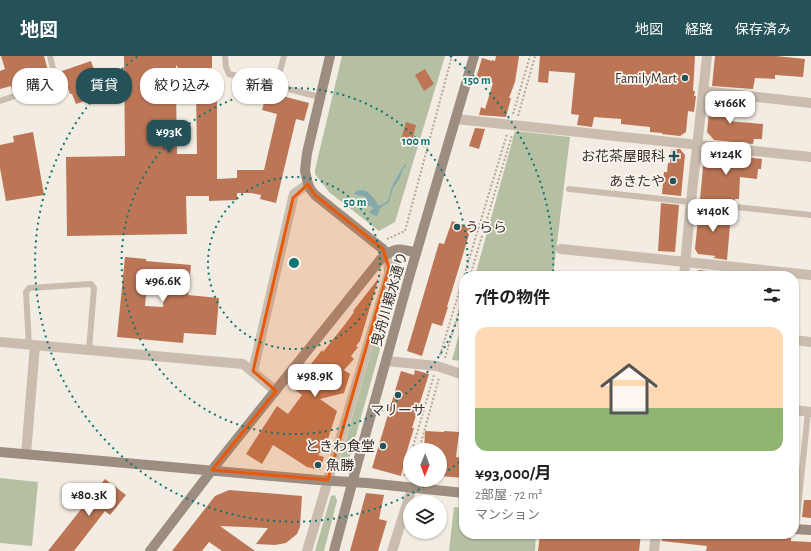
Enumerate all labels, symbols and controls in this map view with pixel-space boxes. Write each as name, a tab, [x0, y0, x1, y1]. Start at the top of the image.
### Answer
text: 地図	[20, 21, 58, 40]
text: 地図	[635, 23, 663, 37]
text: 経路	[685, 23, 713, 37]
text: 保存済み	[735, 23, 791, 37]
chip: 購入	[12, 68, 68, 104]
chip: 賃貸	[76, 68, 132, 104]
chip: 絞り込み	[140, 68, 224, 104]
chip: 新着	[232, 68, 288, 104]
place label: FamilyMart	[615, 72, 678, 86]
marker: FamilyMart	[680, 73, 690, 83]
text: 150 m	[463, 74, 491, 86]
pin: ¥166K	[702, 91, 758, 125]
text: ¥166K	[714, 97, 746, 110]
pin: ¥93K	[145, 120, 193, 154]
text: ¥93K	[156, 126, 182, 139]
text: 100 m	[402, 135, 430, 147]
pin: ¥124K	[698, 142, 754, 176]
text: ¥124K	[710, 148, 742, 161]
place label: お花茶屋眼科	[581, 149, 665, 164]
marker: お花茶屋眼科	[668, 150, 680, 162]
place label: あきたや	[609, 174, 665, 189]
marker: あきたや	[668, 176, 678, 186]
text: 50 m	[344, 196, 367, 208]
pin: ¥140K	[685, 199, 741, 233]
text: ¥140K	[697, 205, 729, 218]
place label: うらら	[465, 220, 507, 235]
marker: うらら	[452, 222, 462, 232]
street label: 曳舟川親水通り	[369, 250, 410, 348]
centre of rings	[287, 256, 301, 270]
pin: ¥96.6K	[130, 269, 196, 303]
text: ¥96.6K	[145, 275, 181, 288]
icon: filters	[761, 284, 783, 306]
text: 7件の物件	[475, 289, 550, 306]
icon: home	[593, 353, 665, 425]
pin: ¥98.9K	[282, 364, 348, 398]
text: ¥98.9K	[297, 370, 333, 383]
marker: マリーサ	[393, 390, 403, 400]
place label: マリーサ	[370, 404, 426, 418]
place label: ときわ食堂	[305, 439, 375, 454]
marker: ときわ食堂	[378, 441, 388, 451]
north arrow	[403, 443, 447, 487]
map controls	[403, 443, 447, 539]
place label: 魚勝	[326, 458, 355, 473]
marker: 魚勝	[313, 460, 323, 470]
text: ¥93,000/月	[475, 465, 552, 482]
pin: ¥80.3K	[56, 483, 122, 517]
text: ¥80.3K	[71, 489, 107, 502]
text: 2部屋 · 72 m²	[475, 489, 543, 502]
button: layers	[403, 495, 447, 539]
text: マンション	[475, 509, 540, 522]

